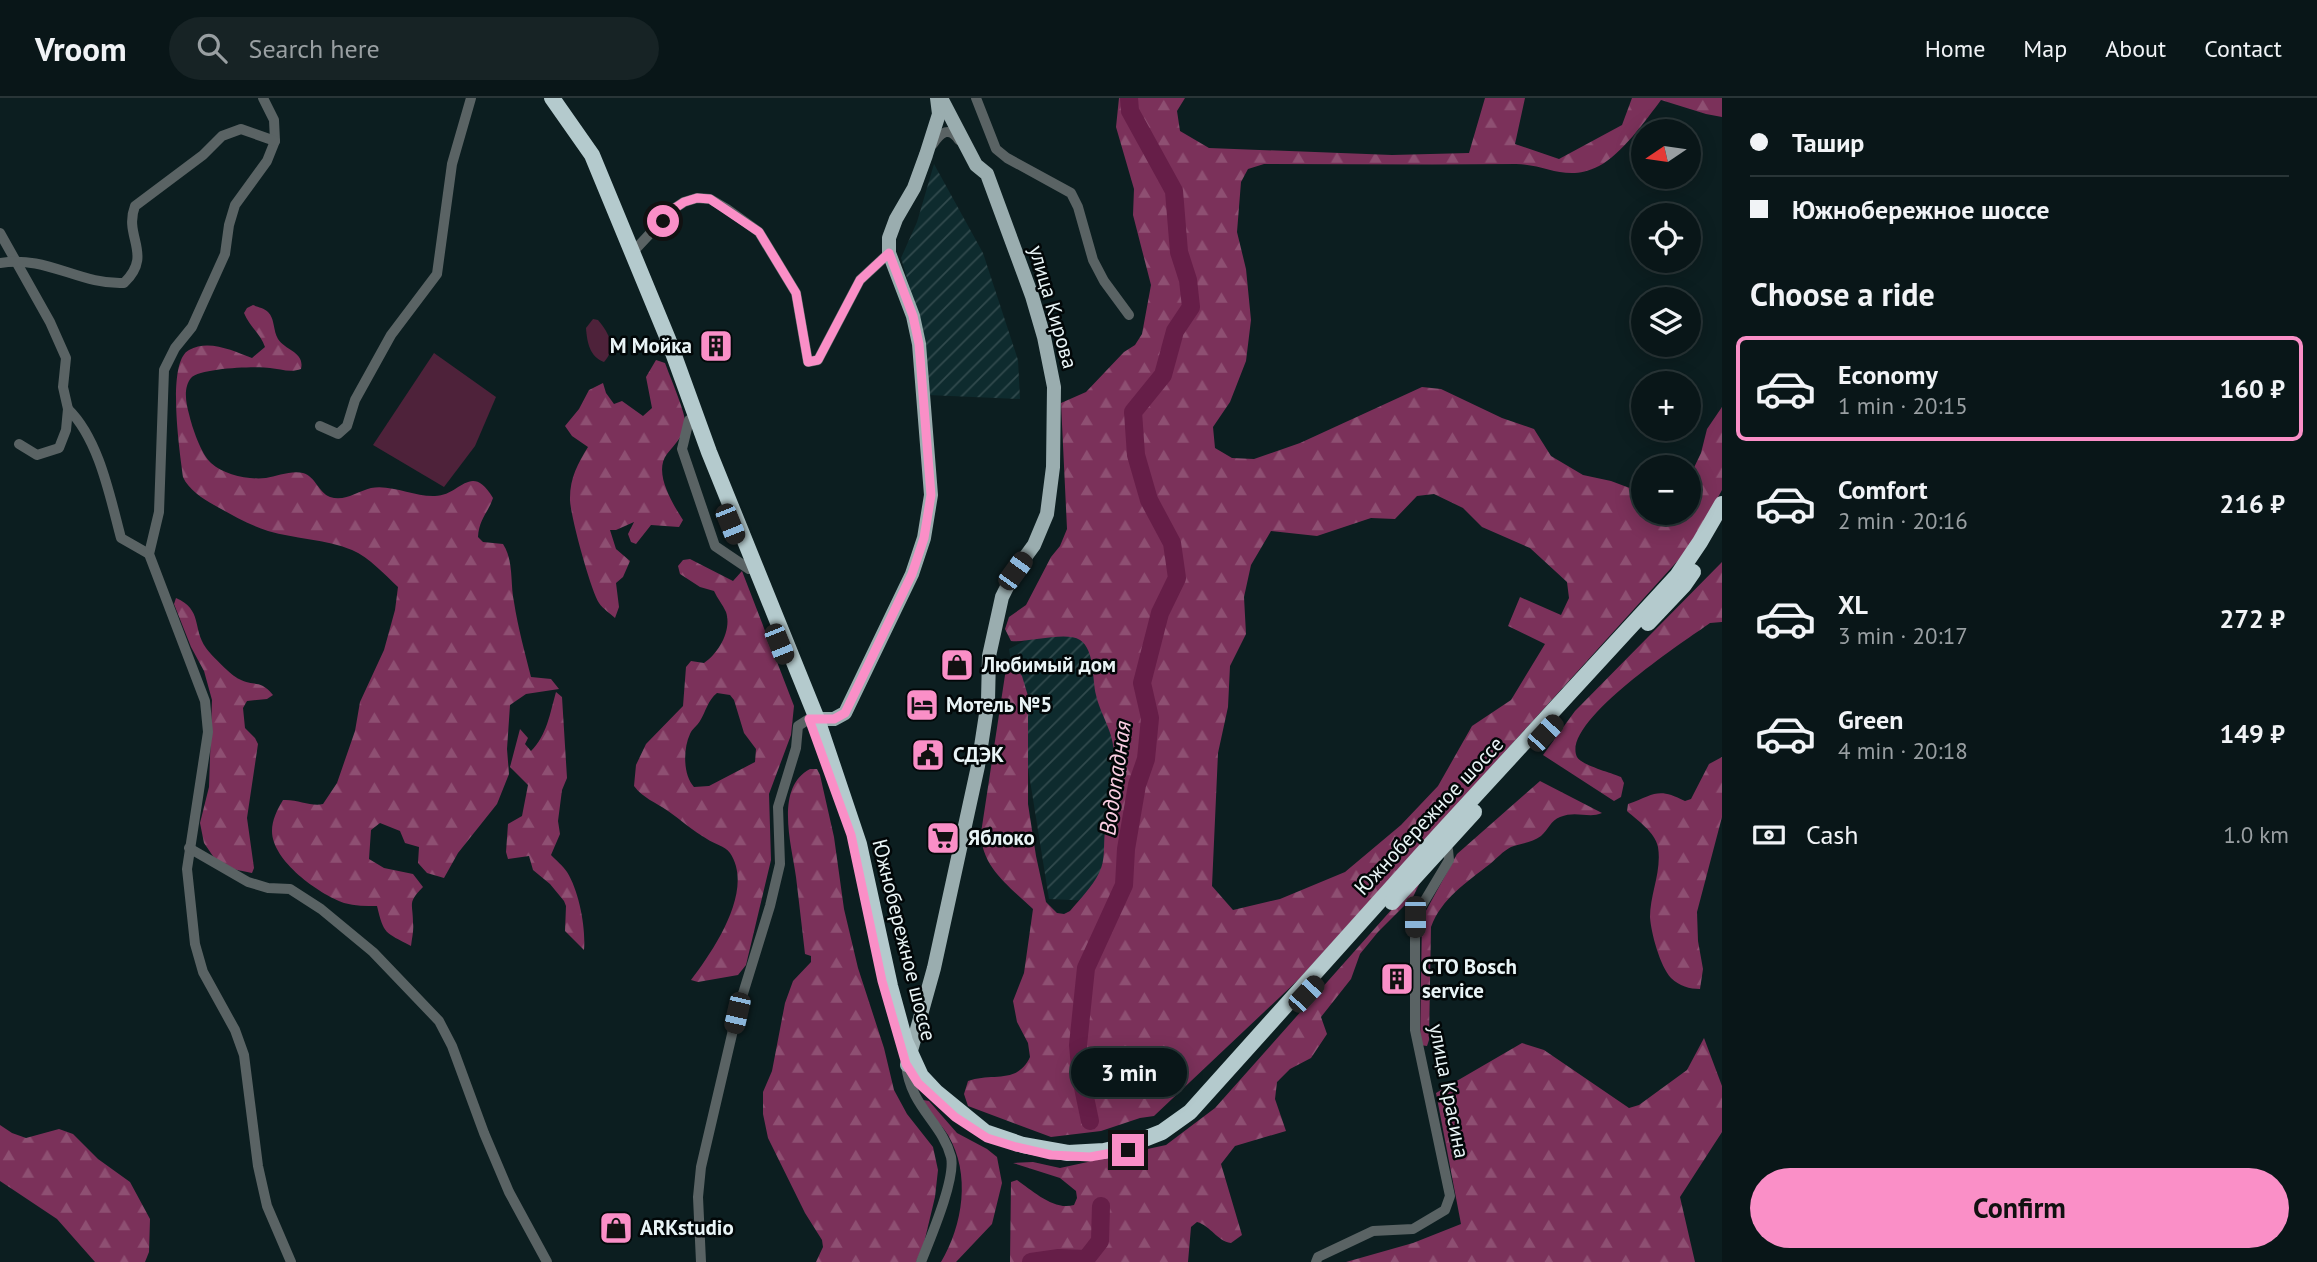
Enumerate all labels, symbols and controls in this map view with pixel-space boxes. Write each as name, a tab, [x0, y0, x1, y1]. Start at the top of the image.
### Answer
search box	[169, 17, 659, 80]
text: Vroom	[35, 27, 127, 70]
icon: search	[193, 29, 231, 67]
text: Search here	[249, 32, 380, 65]
text: Home	[1925, 33, 1985, 64]
text: Map	[2023, 33, 2067, 64]
text: About	[2105, 33, 2166, 64]
text: Contact	[2204, 33, 2282, 64]
north arrow	[1631, 119, 1701, 189]
map controls	[1631, 119, 1701, 525]
text: Ташир	[1792, 126, 1864, 159]
text: Южнобережное шоссе	[1792, 193, 2049, 226]
button: locate	[1631, 203, 1701, 273]
route start	[647, 205, 679, 237]
street label: улица Кирова	[1023, 242, 1084, 372]
text: Choose a ride	[1750, 273, 1935, 315]
button: layers	[1631, 287, 1701, 357]
building icon: М Мойка	[697, 327, 735, 365]
place label: М Мойка	[610, 332, 692, 359]
icon: car	[1754, 357, 1817, 420]
text: Economy	[1838, 358, 1938, 391]
button: +	[1631, 371, 1701, 441]
text: 160 ₽	[2219, 372, 2285, 405]
text: 1 min · 20:15	[1838, 391, 1968, 420]
button: −	[1631, 455, 1701, 525]
icon: car	[1754, 472, 1817, 535]
text: Comfort	[1838, 473, 1928, 506]
text: 216 ₽	[2219, 487, 2285, 520]
car	[713, 501, 748, 547]
text: 2 min · 20:16	[1838, 506, 1968, 535]
car	[995, 548, 1036, 594]
icon: car	[1754, 587, 1817, 650]
text: XL	[1838, 588, 1868, 621]
text: 272 ₽	[2219, 602, 2285, 635]
car	[762, 621, 797, 667]
text: 3 min · 20:17	[1838, 621, 1968, 650]
shop icon: Любимый дом	[938, 646, 976, 684]
place label: Любимый дом	[981, 651, 1116, 678]
hotel icon: Мотель №5	[903, 686, 941, 724]
place label: Мотель №5	[946, 691, 1052, 718]
icon: car	[1754, 702, 1817, 765]
text: Green	[1838, 703, 1903, 736]
car	[1523, 710, 1568, 756]
text: 149 ₽	[2219, 717, 2285, 750]
water label: Водопадная	[1092, 718, 1137, 837]
street label: Южнобережное шоссе	[1348, 731, 1509, 901]
public building icon: СДЭК	[909, 736, 947, 774]
text: 4 min · 20:18	[1838, 736, 1968, 765]
place label: СДЭК	[953, 741, 1004, 768]
icon: cash	[1750, 816, 1788, 854]
text: Cash	[1806, 818, 1858, 851]
supermarket icon: Яблоко	[924, 819, 962, 857]
text: 1.0 km	[2223, 820, 2289, 849]
place label: Яблоко	[968, 824, 1035, 851]
street label: Южнобережное шоссе	[866, 836, 943, 1044]
car	[1405, 896, 1426, 938]
place label: СТО Bosch service	[1422, 953, 1517, 1004]
building icon: СТО Bosch service	[1378, 960, 1416, 998]
car	[1284, 971, 1329, 1017]
car	[723, 990, 752, 1036]
street label: улица Красина	[1423, 1021, 1476, 1160]
callout: 3 min	[1070, 1048, 1186, 1098]
text: 3 min	[1101, 1058, 1157, 1087]
route end	[1112, 1134, 1144, 1166]
button: Confirm	[1750, 1168, 2289, 1248]
shop icon: ARKstudio	[597, 1209, 635, 1247]
place label: ARKstudio	[640, 1214, 734, 1241]

